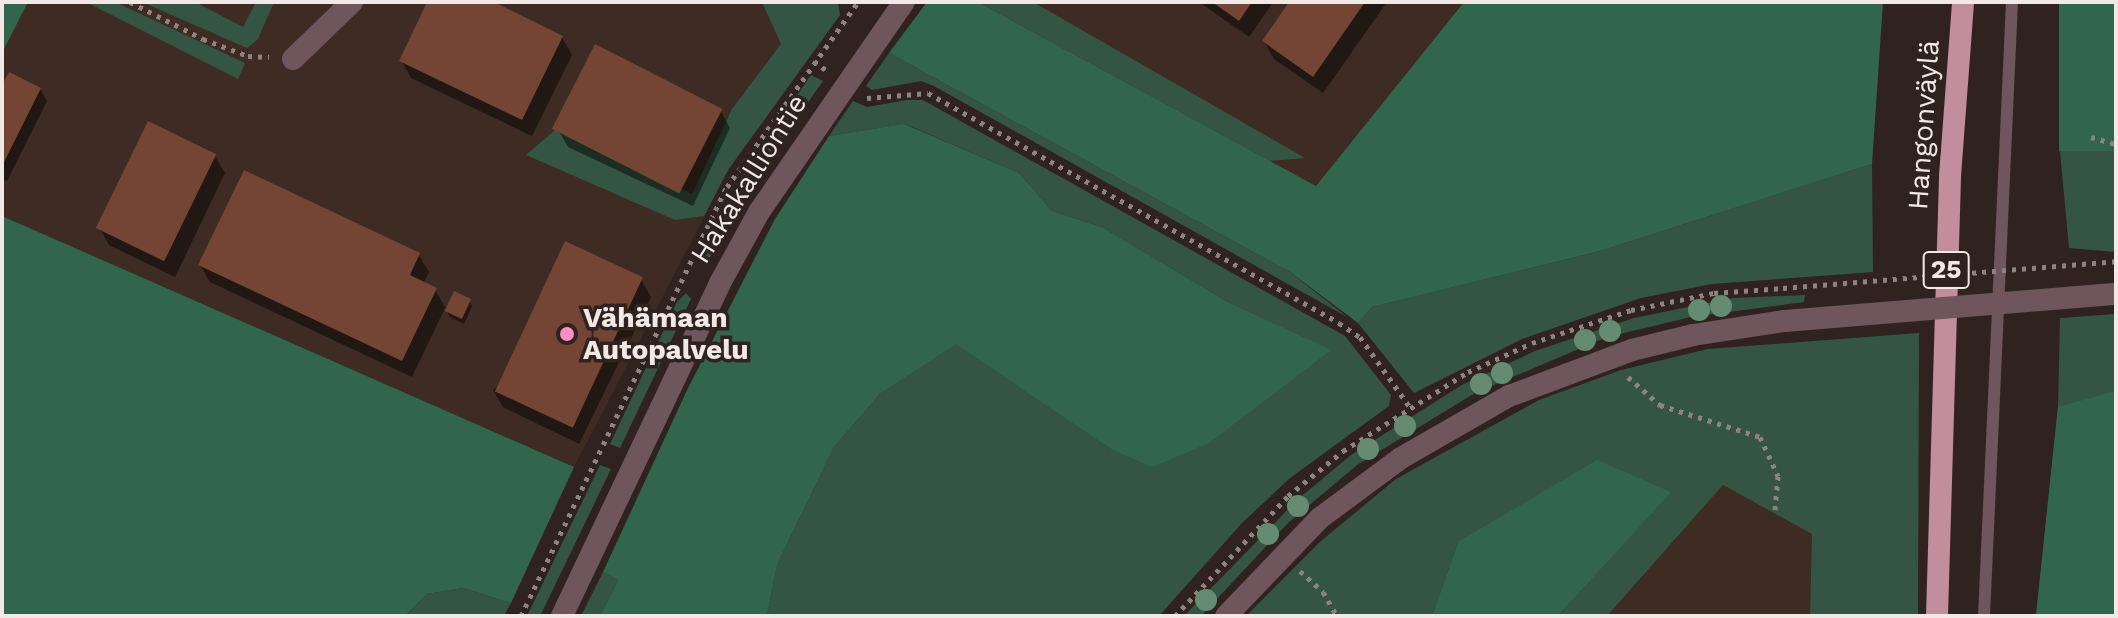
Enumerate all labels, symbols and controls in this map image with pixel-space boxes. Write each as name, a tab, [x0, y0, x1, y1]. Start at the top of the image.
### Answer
street label: Hangonväylä	[1901, 39, 1947, 211]
street label: Hakakalliontie	[684, 88, 814, 270]
road number: 25	[1922, 248, 1970, 292]
place label: Vähämaan Autopalvelu	[583, 301, 749, 367]
marker: Vähämaan Autopalvelu	[558, 325, 576, 343]

